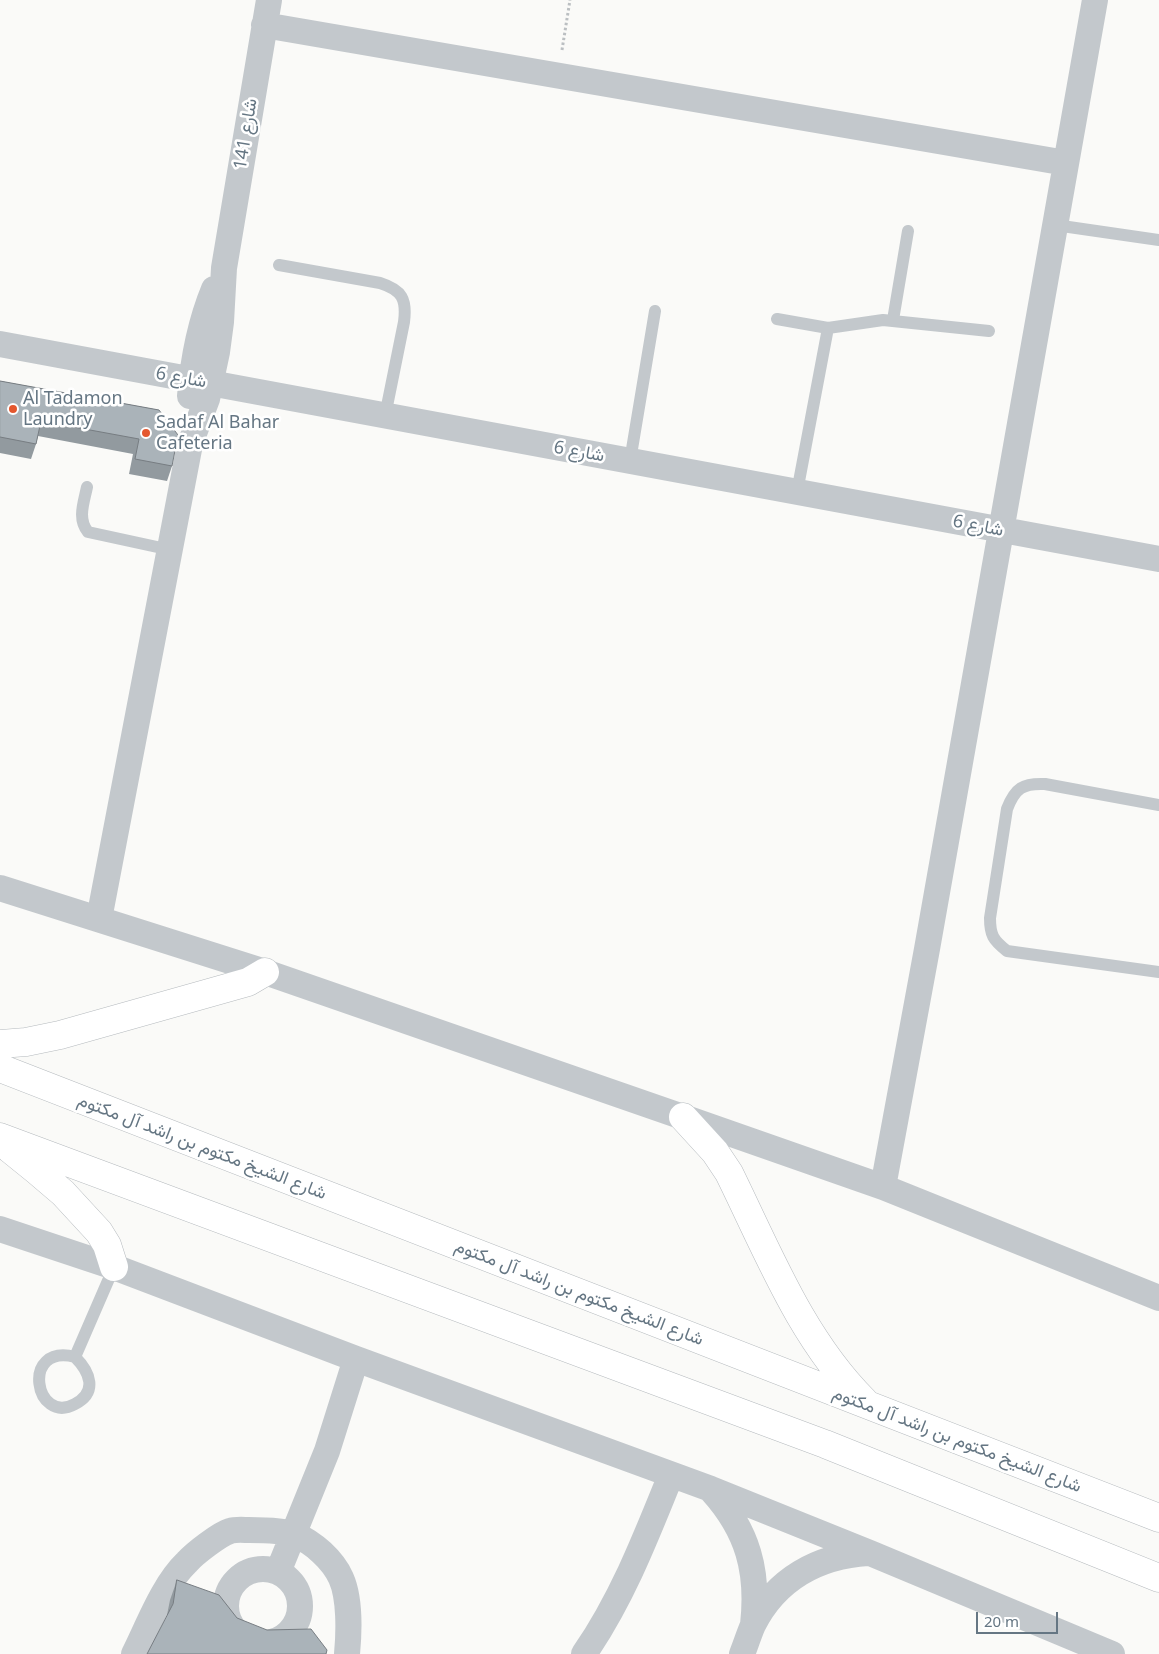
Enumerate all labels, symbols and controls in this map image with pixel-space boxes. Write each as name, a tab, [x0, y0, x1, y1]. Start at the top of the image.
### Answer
street label: شارع 141	[230, 97, 262, 171]
street label: شارع 6	[154, 363, 208, 393]
place label: Al Tadamon Laundry	[23, 388, 123, 430]
marker: Al Tadamon Laundry	[7, 403, 19, 415]
place label: Sadaf Al Bahar Cafeteria	[156, 412, 279, 454]
marker: Sadaf Al Bahar Cafeteria	[140, 427, 152, 439]
street label: شارع 6	[552, 437, 606, 467]
street label: شارع 6	[951, 511, 1005, 541]
street label: شارع الشيخ مكتوم بن راشد آل مكتوم	[75, 1089, 329, 1205]
street label: شارع الشيخ مكتوم بن راشد آل مكتوم	[452, 1235, 706, 1351]
street label: شارع الشيخ مكتوم بن راشد آل مكتوم	[830, 1382, 1084, 1498]
scale bar	[979, 1602, 1062, 1634]
text: 20 m	[984, 1611, 1019, 1631]

